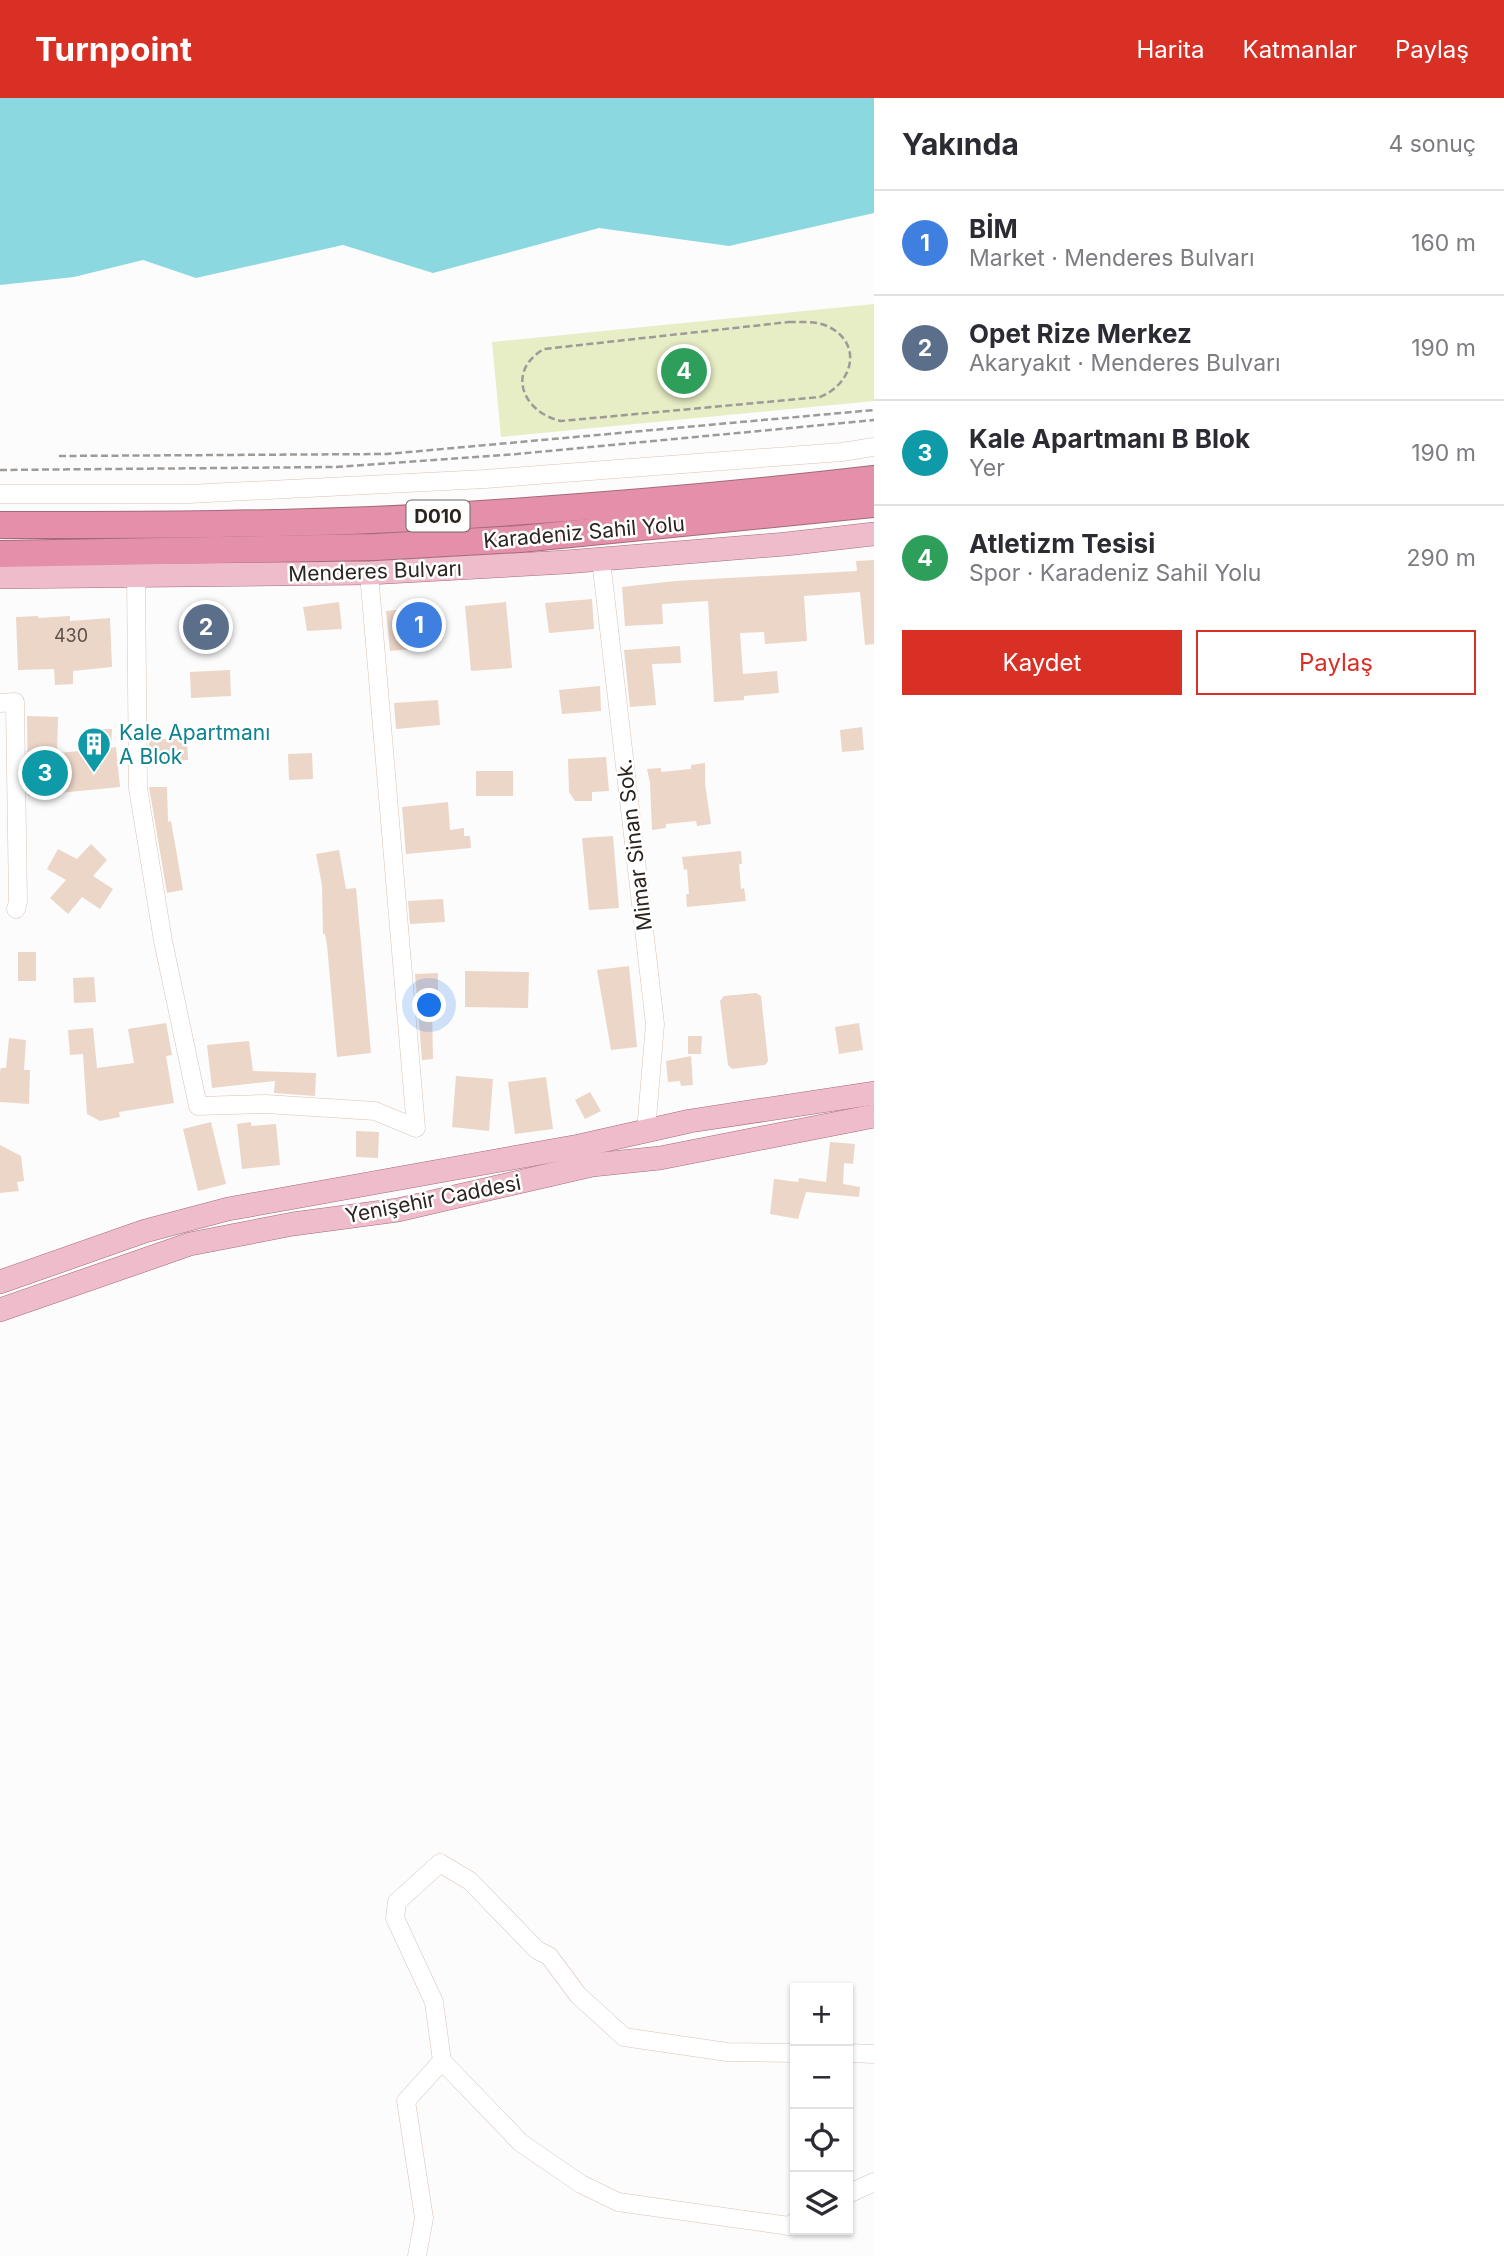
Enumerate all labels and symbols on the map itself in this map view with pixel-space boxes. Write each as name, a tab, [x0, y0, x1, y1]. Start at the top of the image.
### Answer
pin: 4	[661, 345, 707, 397]
road number: D010	[406, 500, 470, 532]
street label: Karadeniz Sahil Yolu	[482, 511, 686, 553]
street label: Menderes Bulvarı	[288, 555, 462, 587]
pin: 1	[396, 599, 442, 651]
pin: 2	[183, 601, 229, 653]
house number: 430	[54, 625, 88, 646]
place label: Kale Apartmanı A Blok	[119, 720, 270, 769]
building icon: Kale Apartmanı A Blok	[75, 725, 113, 774]
pin: 3	[22, 747, 68, 799]
street label: Mimar Sinan Sok.	[611, 758, 657, 932]
your location	[412, 988, 446, 1022]
street label: Yenişehir Caddesi	[343, 1170, 523, 1228]

